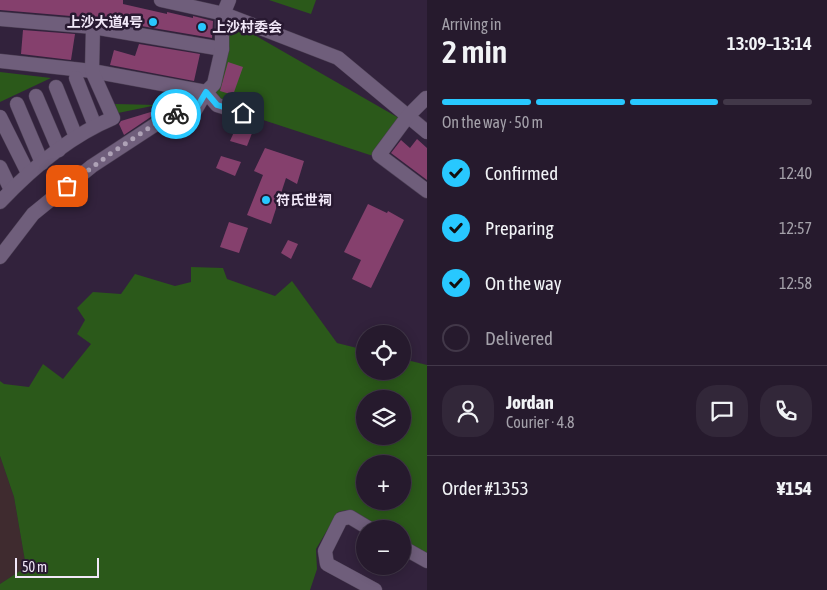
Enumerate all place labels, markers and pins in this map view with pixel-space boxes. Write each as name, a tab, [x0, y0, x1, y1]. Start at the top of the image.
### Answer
place label: 上沙大道4号	[66, 14, 143, 30]
marker: 上沙大道4号	[147, 16, 159, 28]
place label: 上沙村委会	[212, 19, 282, 35]
marker: 上沙村委会	[196, 21, 208, 33]
pin	[222, 92, 264, 134]
pin	[46, 165, 88, 207]
place label: 符氏世祠	[276, 192, 332, 208]
marker: 符氏世祠	[260, 194, 272, 206]

